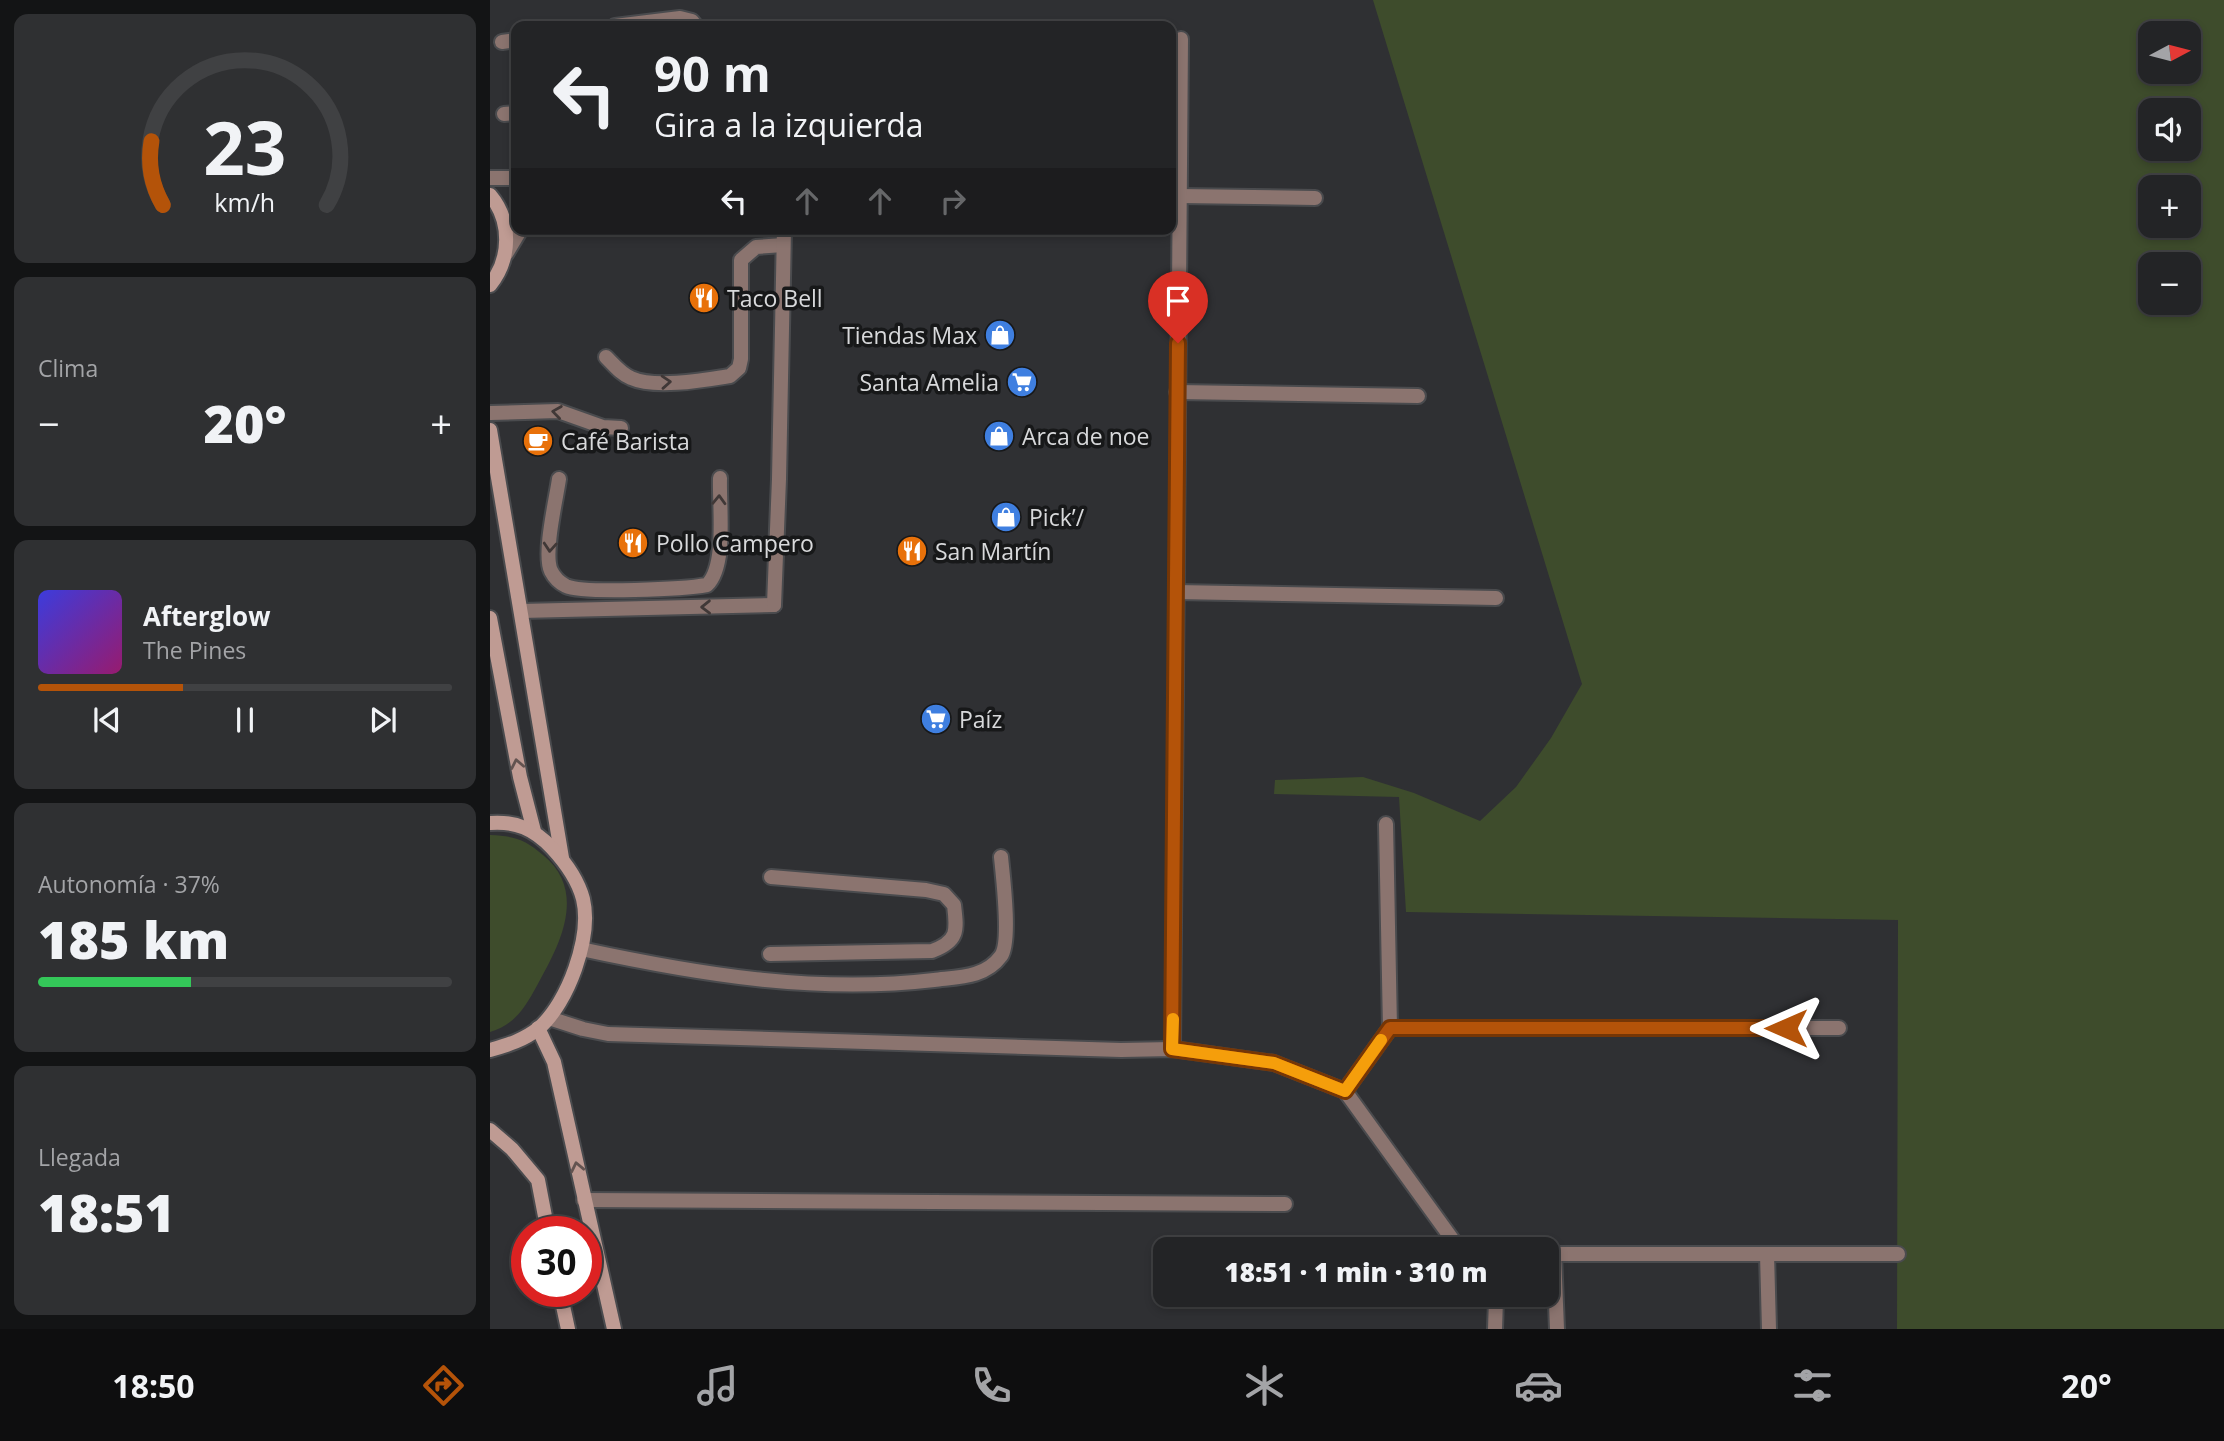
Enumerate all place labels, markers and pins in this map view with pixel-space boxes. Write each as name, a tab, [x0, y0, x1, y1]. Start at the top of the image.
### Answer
pin	[1148, 271, 1208, 343]
restaurant icon: Taco Bell	[687, 281, 721, 315]
place label: Taco Bell	[727, 282, 823, 314]
shop icon: Tiendas Max	[983, 318, 1017, 352]
place label: Tiendas Max	[842, 319, 977, 351]
supermarket icon: Santa Amelia	[1005, 365, 1039, 399]
place label: Santa Amelia	[859, 366, 999, 398]
shop icon: Arca de noe	[982, 419, 1016, 453]
place label: Arca de noe	[1022, 420, 1150, 452]
cafe icon: Café Barista	[521, 424, 555, 458]
place label: Café Barista	[561, 425, 690, 457]
shop icon: Pick’/	[989, 500, 1023, 534]
place label: Pick’/	[1029, 501, 1085, 533]
restaurant icon: Pollo Campero	[616, 526, 650, 560]
place label: Pollo Campero	[656, 527, 814, 559]
restaurant icon: San Martín	[895, 534, 929, 568]
place label: San Martín	[935, 535, 1051, 567]
supermarket icon: Paíz	[919, 702, 953, 736]
place label: Paíz	[959, 703, 1002, 735]

